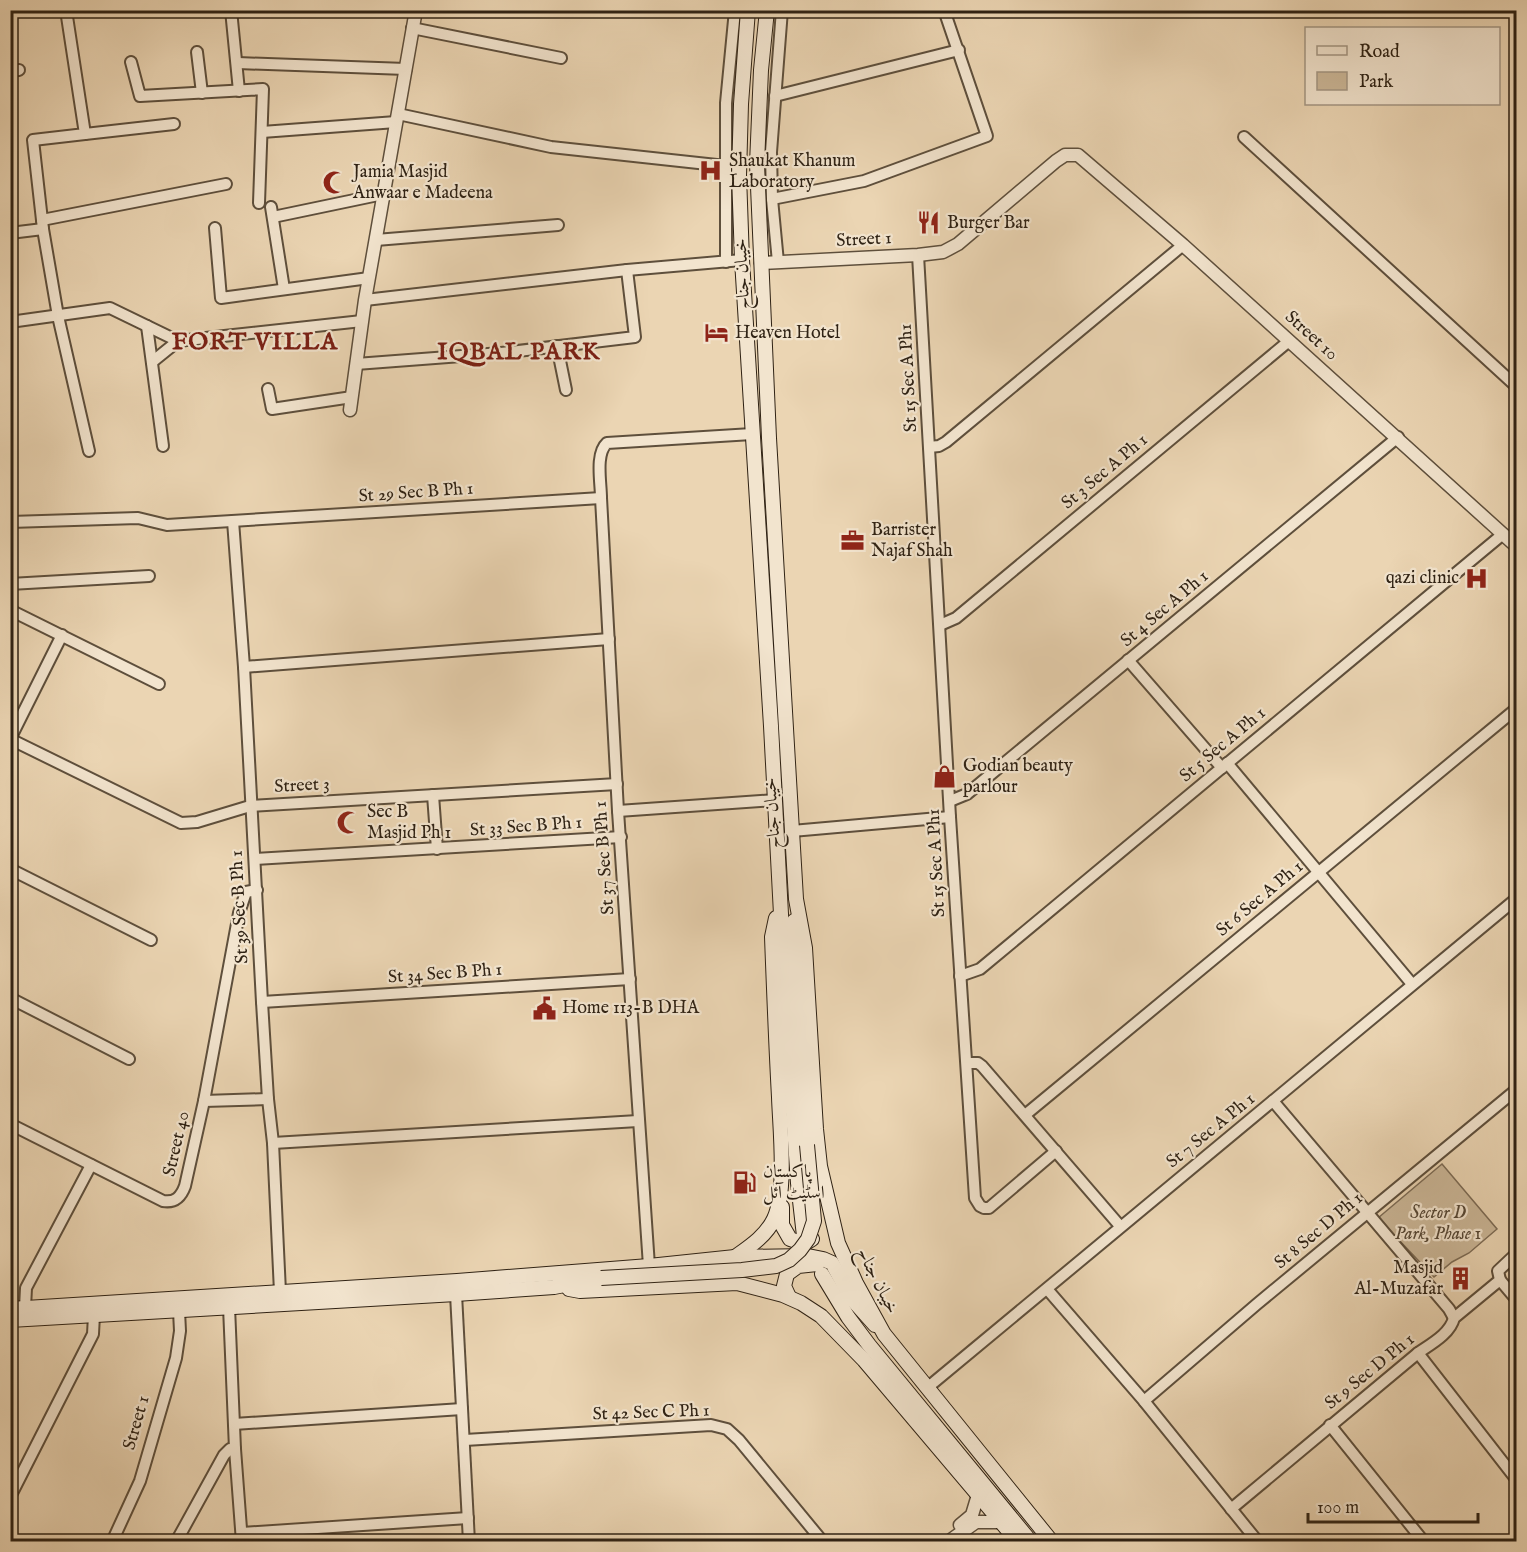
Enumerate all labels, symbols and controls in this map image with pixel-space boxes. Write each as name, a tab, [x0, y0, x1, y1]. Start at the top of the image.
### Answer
legend	[1305, 27, 1500, 105]
text: Road	[1359, 41, 1400, 64]
text: Park	[1359, 71, 1394, 94]
place label: Shaukat Khanum Laboratory	[729, 150, 856, 194]
hospital icon: Shaukat Khanum Laboratory	[698, 158, 724, 184]
place label: Jamia Masjid Anwaar e Madeena	[351, 161, 493, 205]
mosque icon: Jamia Masjid Anwaar e Madeena	[322, 169, 348, 195]
restaurant icon: Burger Bar	[916, 210, 942, 236]
place label: Burger Bar	[947, 212, 1030, 235]
street label: Street 1	[836, 227, 892, 253]
street label: خیبان جناح	[730, 238, 759, 310]
street label: Street 10	[1279, 306, 1343, 366]
hotel icon: Heaven Hotel	[704, 320, 730, 346]
place label: Heaven Hotel	[735, 322, 840, 345]
street label: St 15 Sec A Ph1	[895, 323, 923, 433]
district label: FORT VILLA	[172, 327, 339, 358]
district label: IQBAL PARK	[437, 337, 601, 368]
street label: St 3 Sec A Ph 1	[1057, 429, 1153, 515]
street label: St 29 Sec B Ph 1	[358, 478, 474, 508]
place label: Barrister Najaf Shah	[871, 519, 953, 563]
office icon: Barrister Najaf Shah	[840, 527, 866, 553]
street label: St 4 Sec A Ph 1	[1116, 565, 1214, 653]
hospital icon: qazi clinic	[1464, 565, 1490, 591]
place label: qazi clinic	[1386, 567, 1459, 590]
street label: St 5 Sec A Ph 1	[1175, 702, 1271, 788]
place label: Godian beauty parlour	[963, 755, 1073, 799]
shop icon: Godian beauty parlour	[932, 763, 958, 789]
street label: Street 3	[274, 773, 330, 799]
street label: خیبان جناح	[759, 777, 790, 849]
street label: St 37 Sec B Ph 1	[590, 800, 620, 916]
place label: Sec B Masjid Ph 1	[367, 801, 451, 845]
street label: St 15 Sec A Ph1	[923, 808, 951, 918]
mosque icon: Sec B Masjid Ph 1	[336, 809, 362, 835]
street label: St 33 Sec B Ph 1	[469, 812, 583, 842]
street label: St 39 Sec B Ph 1	[226, 850, 254, 964]
street label: St 6 Sec A Ph 1	[1212, 856, 1308, 942]
street label: St 34 Sec B Ph 1	[387, 959, 503, 989]
public building icon: Home 113-B DHA	[531, 995, 557, 1021]
place label: Home 113-B DHA	[562, 997, 700, 1020]
street label: St 7 Sec A Ph 1	[1162, 1088, 1260, 1174]
street label: Street 40	[158, 1109, 196, 1179]
place label: پاکستان اسٹیٹ آئل	[763, 1161, 825, 1205]
fuel station icon: پاکستان اسٹیٹ آئل	[732, 1169, 758, 1195]
street label: St 8 Sec D Ph 1	[1270, 1187, 1368, 1275]
park label: Sector D Park, Phase 1	[1395, 1202, 1481, 1246]
street label: خیبان جناح	[848, 1244, 903, 1319]
place label: Masjid Al-Muzafar	[1353, 1257, 1443, 1301]
building icon: Masjid Al-Muzafar	[1448, 1265, 1474, 1291]
street label: St 9 Sec D Ph 1	[1320, 1329, 1420, 1415]
street label: Street 1	[118, 1393, 156, 1453]
street label: St 42 Sec C Ph 1	[592, 1399, 710, 1427]
scale bar	[1308, 1486, 1478, 1524]
text: 100 m	[1317, 1497, 1359, 1520]

